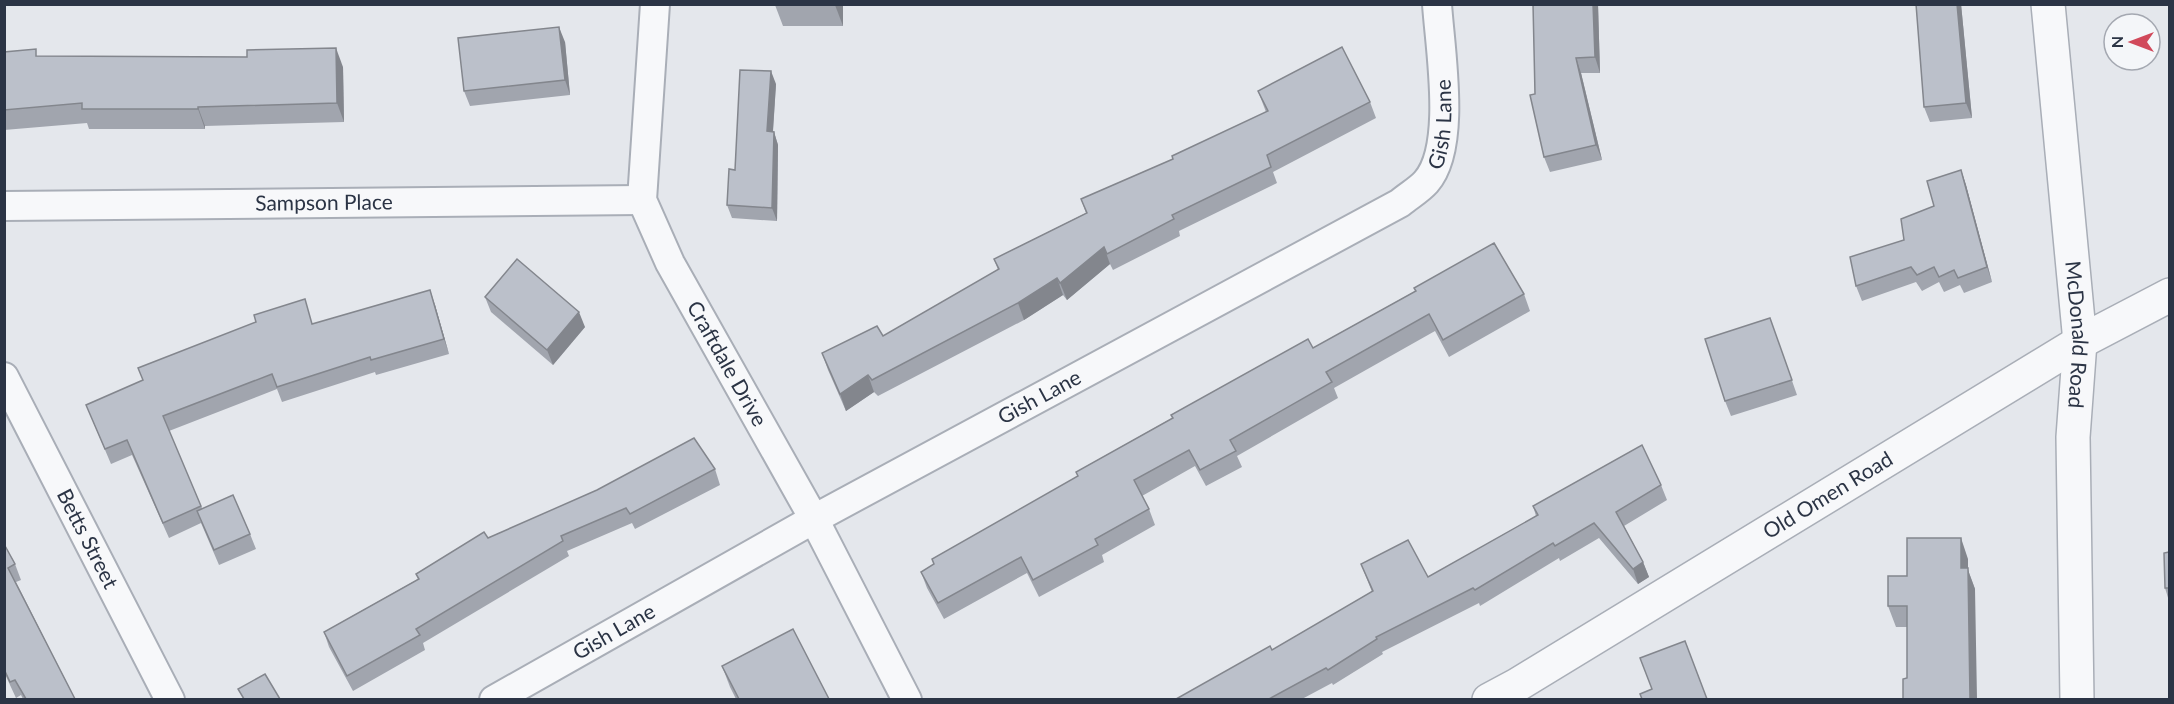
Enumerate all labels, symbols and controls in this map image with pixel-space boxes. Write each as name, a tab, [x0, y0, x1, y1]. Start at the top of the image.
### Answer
north arrow	[2102, 12, 2162, 72]
text: N	[2107, 36, 2126, 48]
street label: Gish Lane	[1421, 79, 1455, 172]
street label: Sampson Place	[255, 188, 393, 215]
street label: McDonald Road	[2061, 260, 2094, 409]
street label: Craftdale Drive	[683, 296, 773, 430]
street label: Gish Lane	[993, 364, 1085, 428]
street label: Old Omen Road	[1758, 445, 1897, 543]
street label: Betts Street	[53, 484, 125, 593]
street label: Gish Lane	[568, 598, 659, 664]

